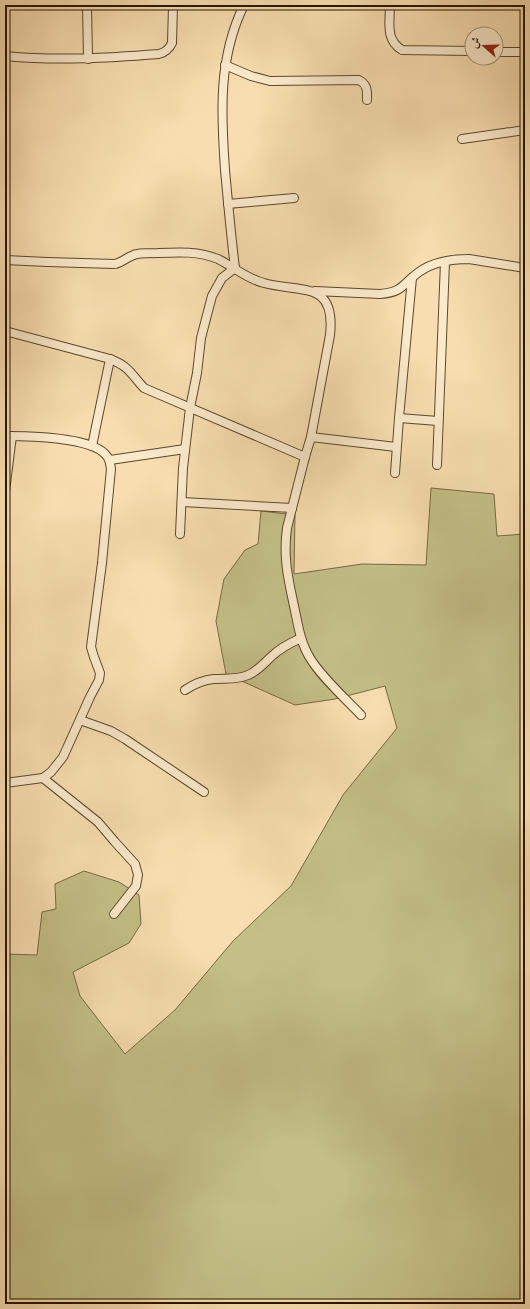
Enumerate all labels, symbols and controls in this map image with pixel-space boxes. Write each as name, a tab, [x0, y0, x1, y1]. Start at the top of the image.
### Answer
north arrow	[464, 26, 504, 66]
text: ش	[467, 35, 484, 50]

